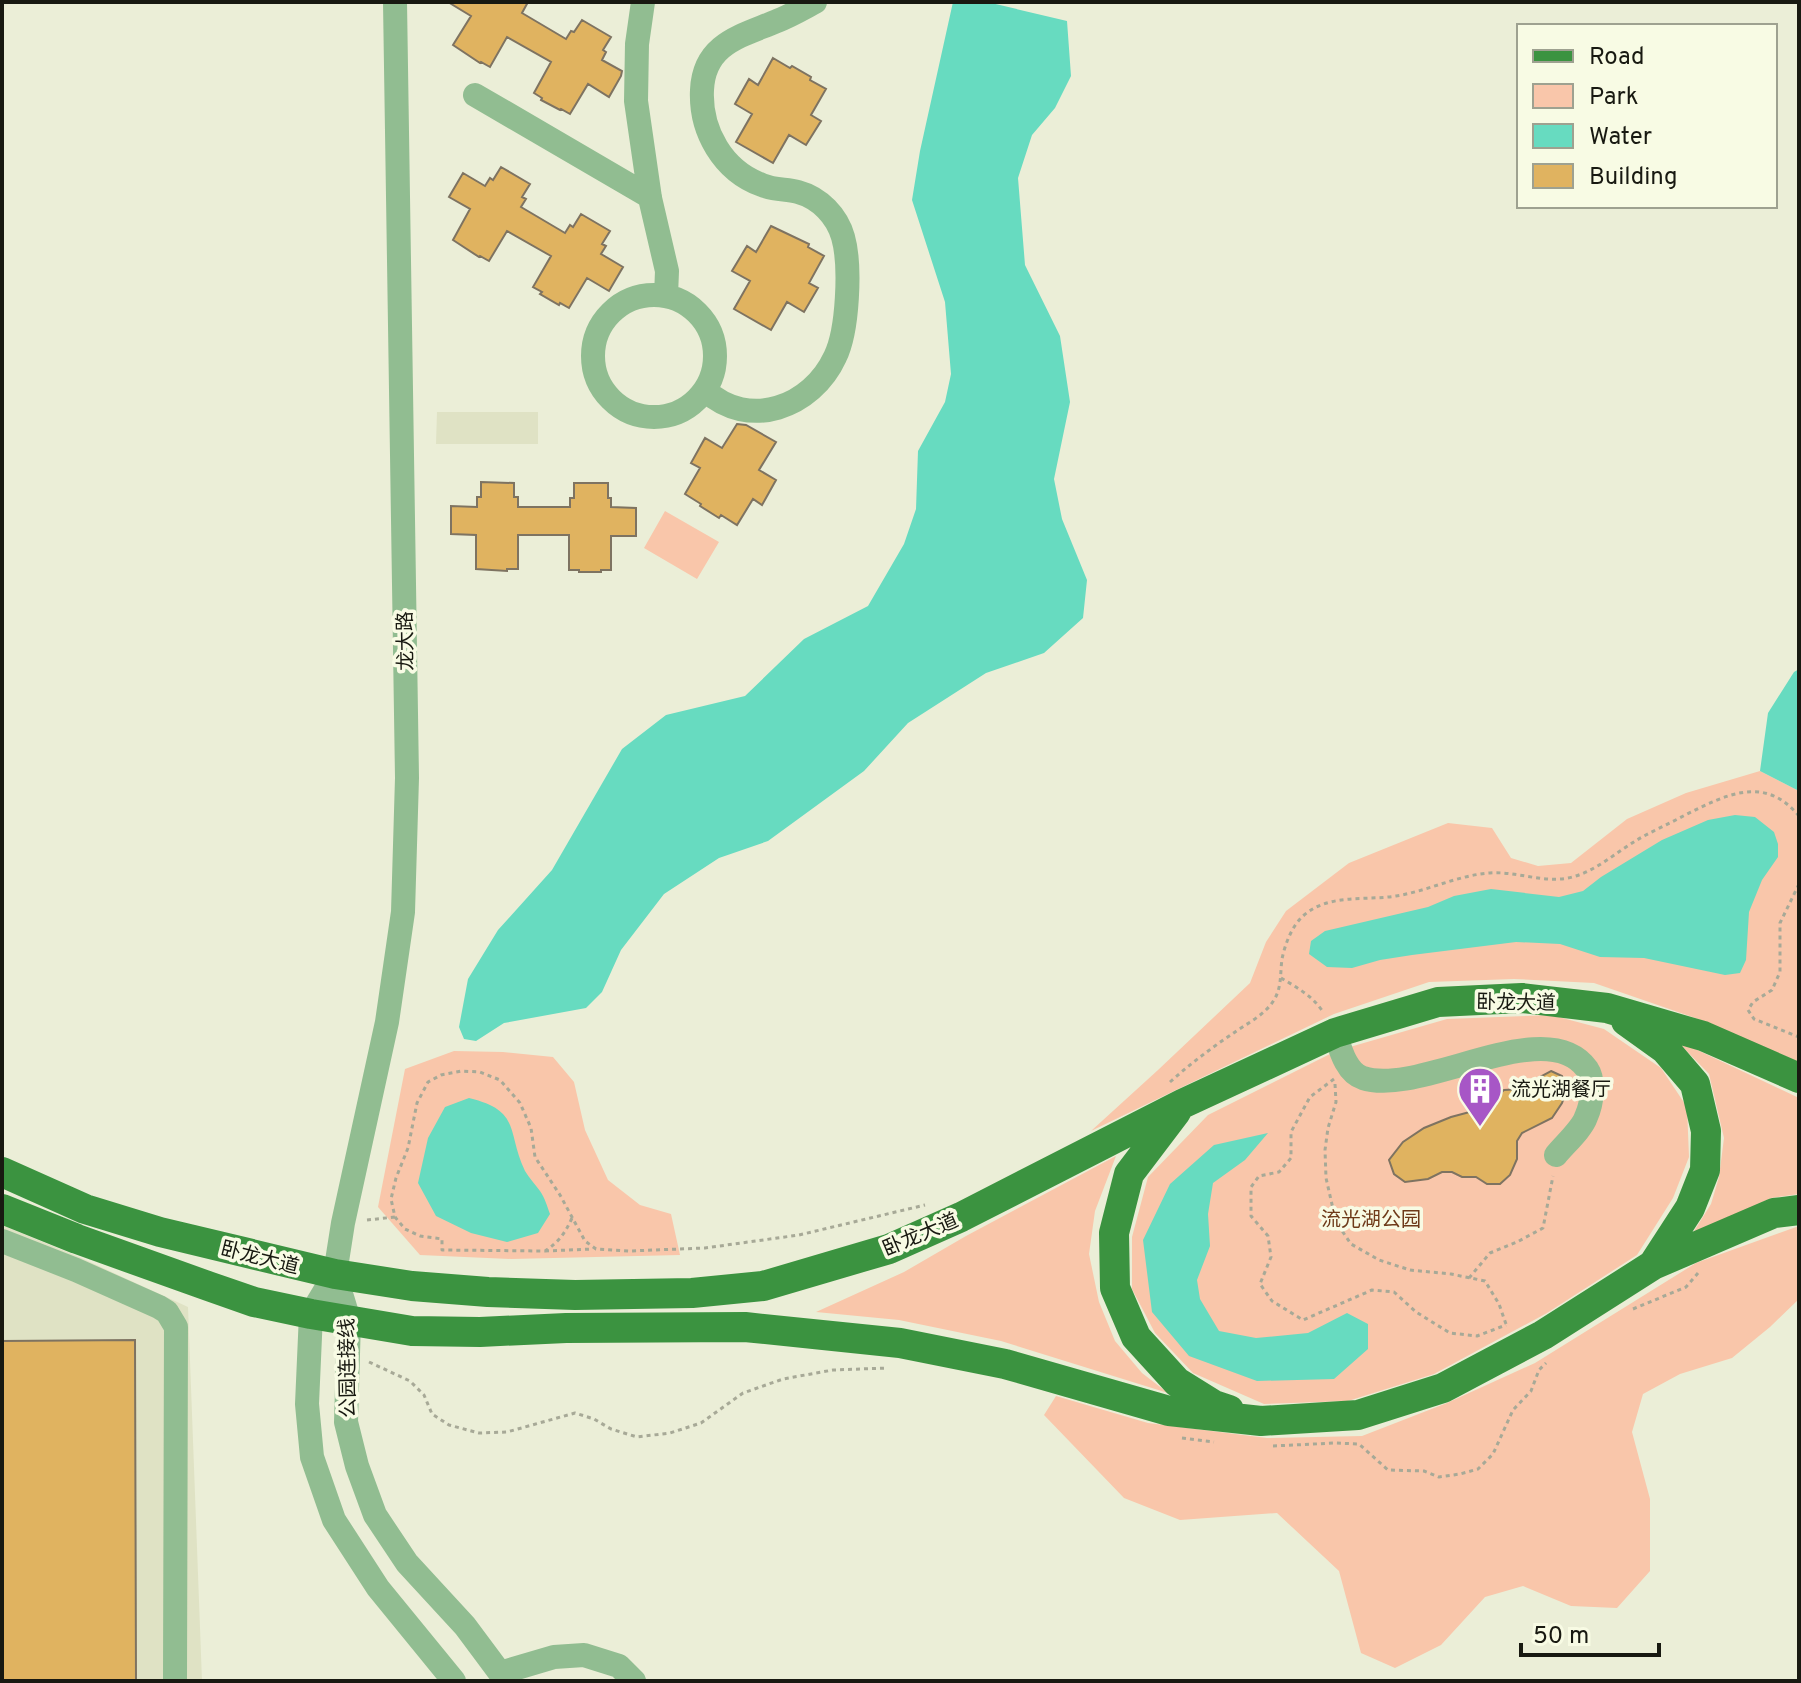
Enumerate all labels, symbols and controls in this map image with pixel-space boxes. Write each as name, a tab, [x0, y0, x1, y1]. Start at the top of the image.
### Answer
legend	[1517, 24, 1777, 208]
text: Road	[1589, 43, 1645, 73]
text: Park	[1589, 83, 1639, 113]
text: Water	[1589, 123, 1652, 153]
text: Building	[1589, 163, 1678, 193]
street label: 龙大路	[393, 611, 421, 671]
street label: 卧龙大道	[1476, 990, 1556, 1018]
building icon: 流光湖餐厅	[1456, 1065, 1504, 1128]
place label: 流光湖餐厅	[1511, 1078, 1611, 1104]
street label: 卧龙大道	[879, 1208, 963, 1263]
park label: 流光湖公园	[1321, 1208, 1421, 1234]
street label: 卧龙大道	[218, 1237, 301, 1281]
street label: 公园连接线	[335, 1318, 363, 1418]
scale bar	[1521, 1607, 1659, 1657]
text: 50 m	[1533, 1622, 1589, 1652]

